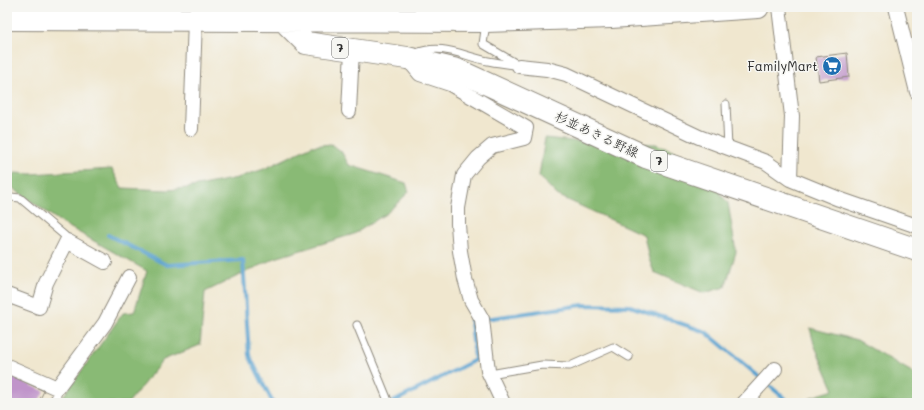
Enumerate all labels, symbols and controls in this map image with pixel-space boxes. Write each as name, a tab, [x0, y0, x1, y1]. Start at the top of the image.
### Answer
road number: 7	[332, 38, 348, 58]
supermarket icon: FamilyMart	[821, 55, 843, 77]
place label: FamilyMart	[748, 57, 818, 74]
street label: 杉並あきる野線	[552, 107, 643, 161]
road number: 7	[651, 151, 667, 171]

